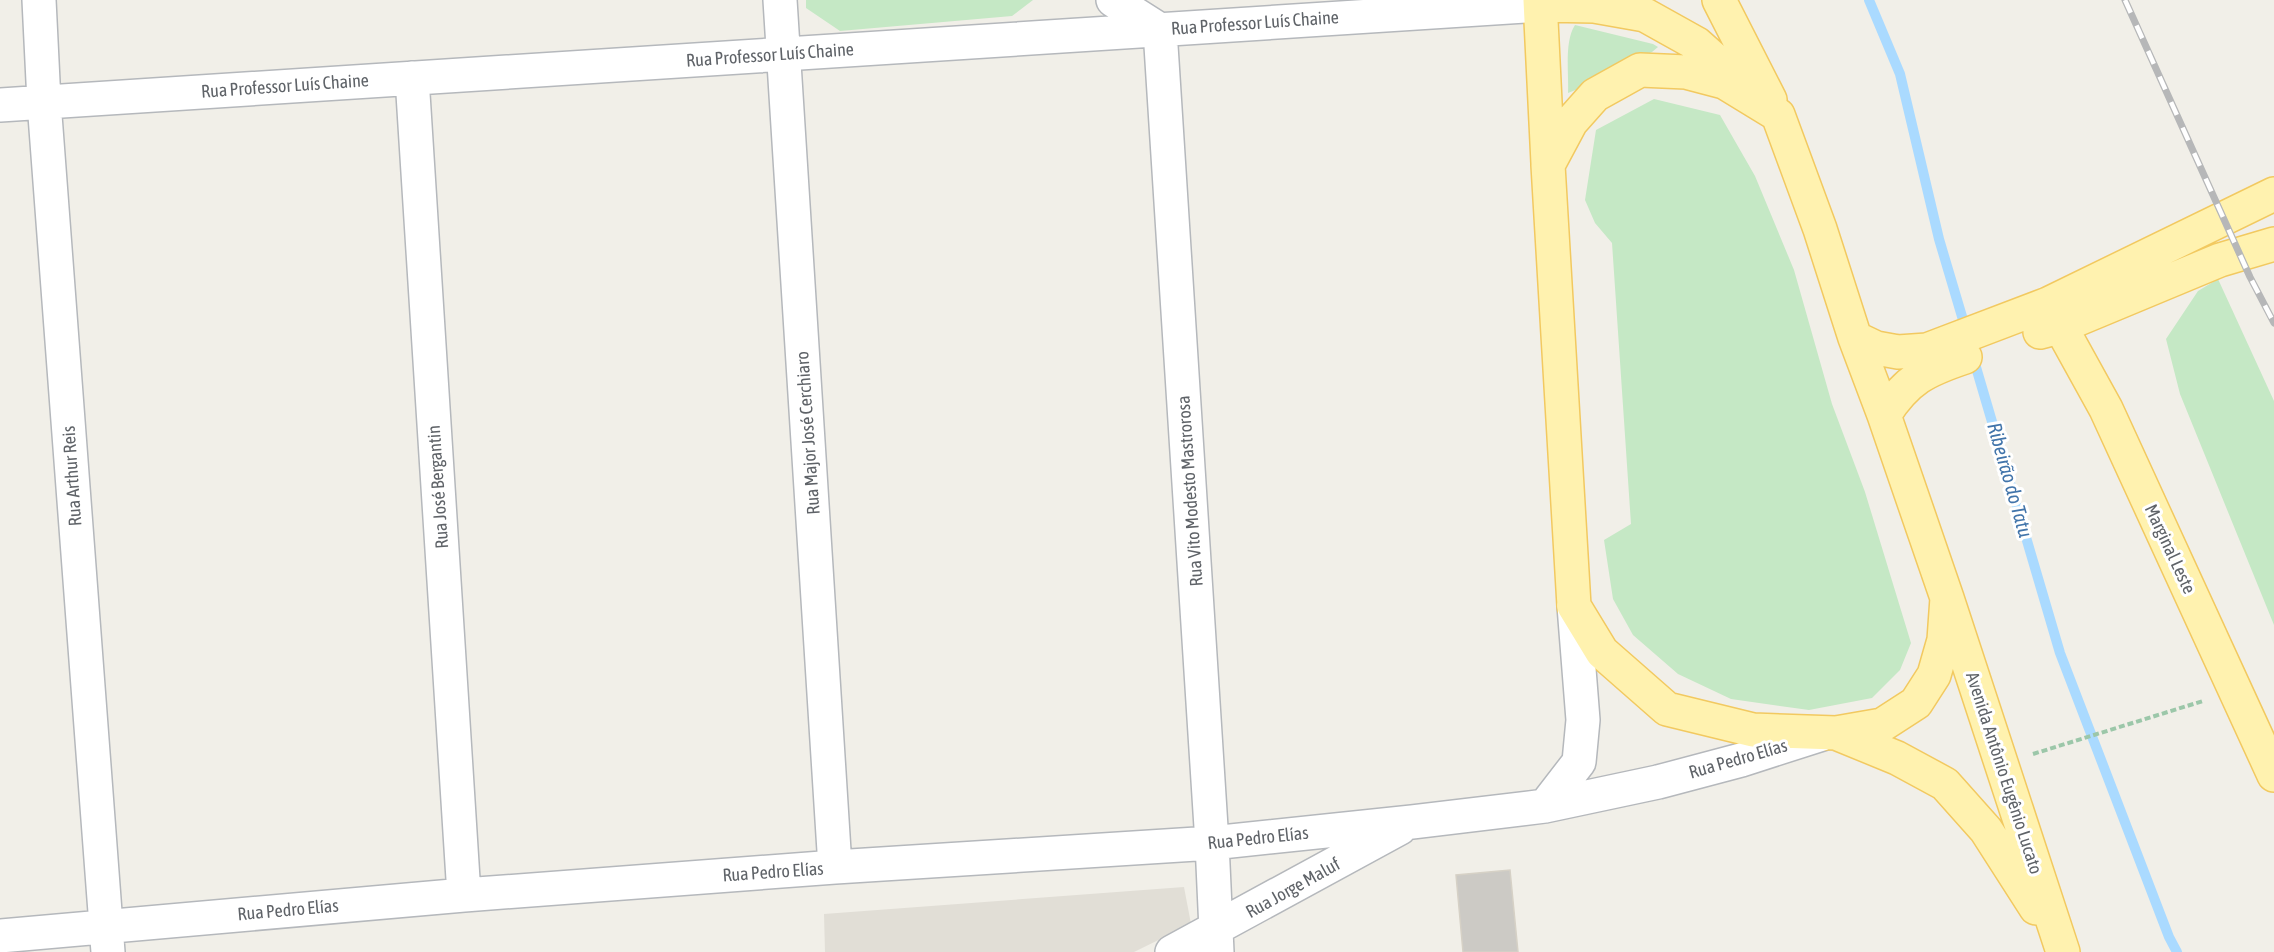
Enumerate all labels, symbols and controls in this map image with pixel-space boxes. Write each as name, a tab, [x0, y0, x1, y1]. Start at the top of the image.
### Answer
street label: Rua Professor Luís Chaine	[1170, 6, 1340, 39]
street label: Rua Professor Luís Chaine	[685, 38, 855, 71]
street label: Rua Professor Luís Chaine	[200, 69, 370, 102]
street label: Rua Major José Cerchiaro	[791, 351, 824, 515]
street label: Rua Vito Modesto Mastrorosa	[1172, 395, 1207, 587]
water label: Ribeirão do Tatu	[1983, 420, 2038, 540]
street label: Rua Arthur Reis	[58, 425, 85, 527]
street label: Rua José Bergantin	[423, 425, 452, 549]
street label: Marginal Leste	[2141, 501, 2200, 597]
street label: Avenida Antônio Eugênio Lucato	[1962, 669, 2047, 876]
street label: Rua Pedro Elías	[1686, 734, 1789, 783]
street label: Rua Pedro Elías	[1206, 822, 1309, 853]
street label: Rua Jorge Maluf	[1242, 853, 1344, 922]
street label: Rua Pedro Elías	[722, 857, 824, 886]
street label: Rua Pedro Elías	[237, 895, 339, 924]

